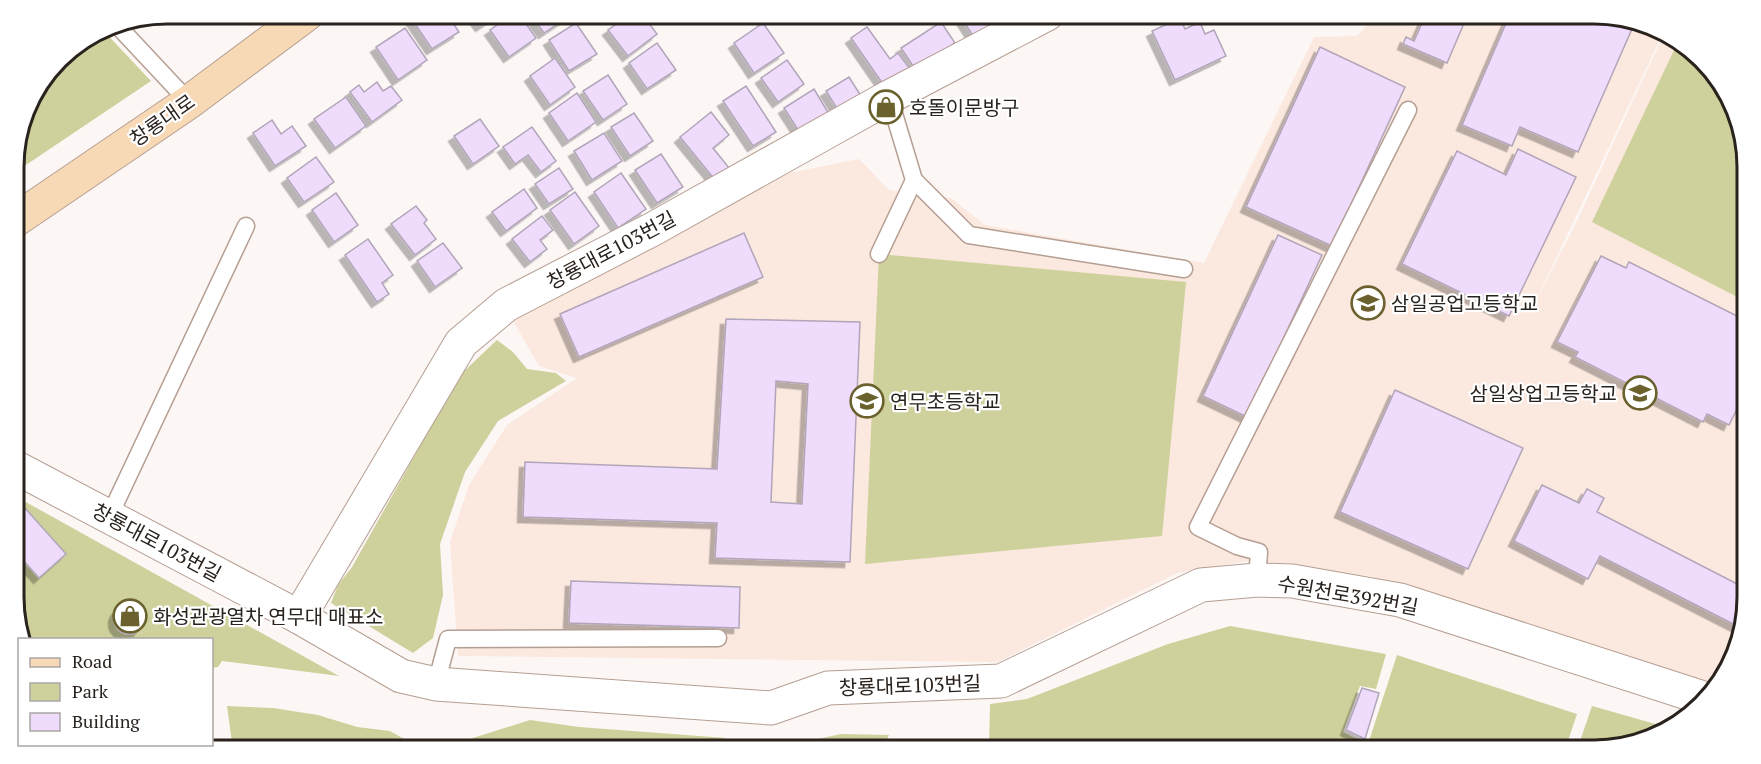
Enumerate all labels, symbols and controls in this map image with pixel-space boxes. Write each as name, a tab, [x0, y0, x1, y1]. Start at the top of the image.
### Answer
street label: 창룡대로	[124, 88, 200, 152]
shop icon: 호돌이문방구	[868, 89, 904, 125]
place label: 호돌이문방구	[909, 94, 1019, 121]
street label: 창룡대로103번길	[542, 205, 680, 295]
school or university icon: 삼일공업고등학교	[1350, 285, 1386, 321]
place label: 삼일공업고등학교	[1391, 290, 1538, 317]
school or university icon: 삼일상업고등학교	[1622, 375, 1658, 411]
place label: 삼일상업고등학교	[1470, 380, 1617, 407]
school or university icon: 연무초등학교	[849, 383, 885, 419]
place label: 연무초등학교	[890, 388, 1000, 415]
street label: 창룡대로103번길	[88, 497, 226, 587]
street label: 수원천로392번길	[1276, 569, 1420, 621]
shop icon: 화성관광열차 연무대 매표소	[112, 598, 148, 634]
place label: 화성관광열차 연무대 매표소	[153, 603, 384, 630]
legend	[18, 638, 213, 746]
text: Road	[72, 649, 112, 673]
street label: 창룡대로103번길	[838, 669, 982, 701]
text: Park	[72, 679, 109, 703]
text: Building	[72, 709, 140, 733]

